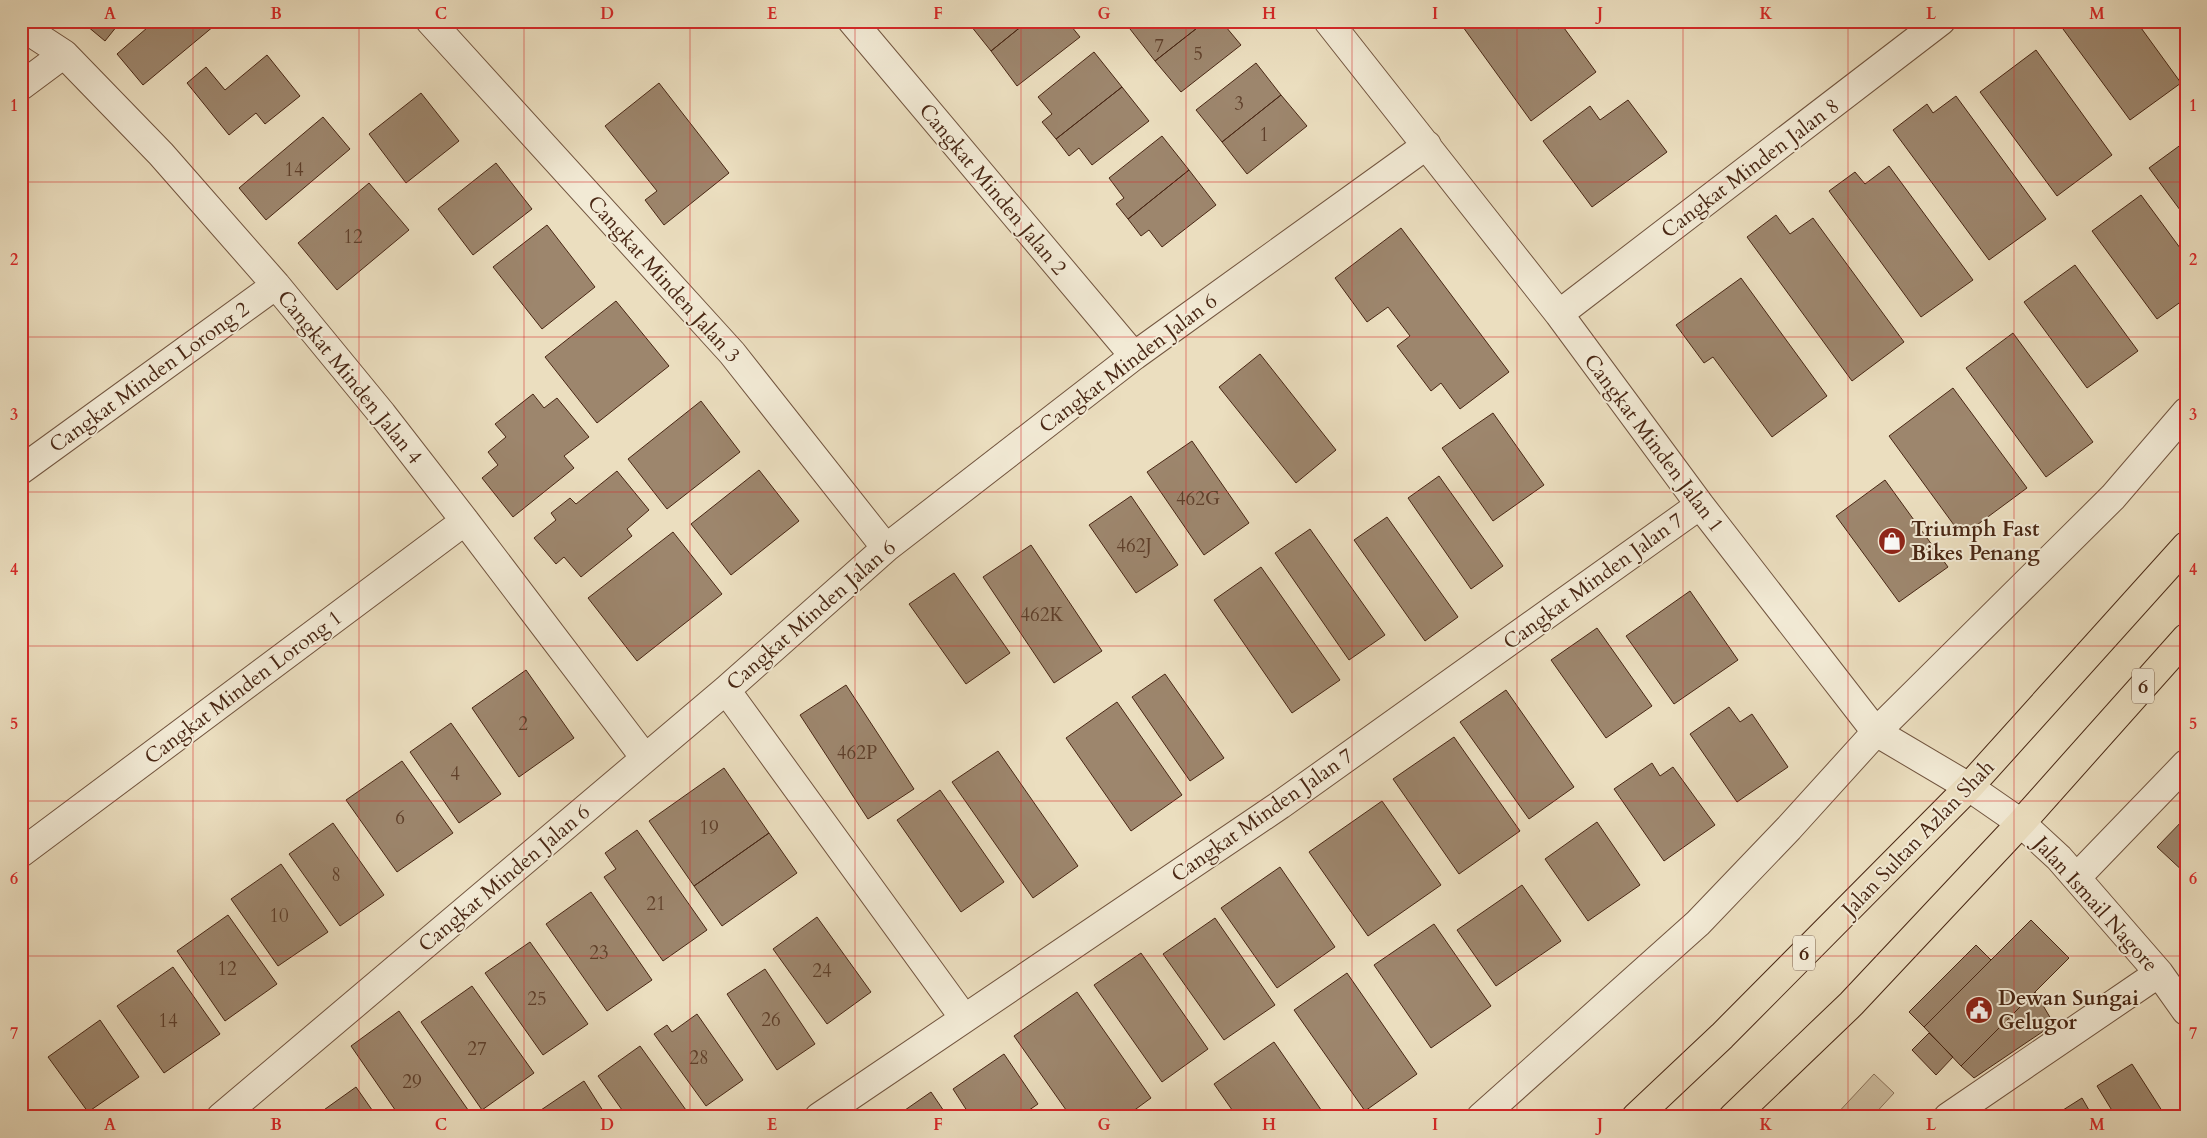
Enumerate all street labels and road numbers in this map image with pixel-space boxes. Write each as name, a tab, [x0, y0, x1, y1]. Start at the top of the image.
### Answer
street label: Cangkat Minden Jalan 8	[1655, 92, 1845, 245]
street label: Cangkat Minden Jalan 2	[912, 97, 1073, 282]
street label: Cangkat Minden Jalan 3	[580, 189, 747, 369]
street label: Cangkat Minden Jalan 4	[270, 284, 429, 471]
street label: Cangkat Minden Jalan 6	[1033, 287, 1223, 440]
street label: Cangkat Minden Lorong 2	[43, 295, 255, 460]
street label: Cangkat Minden Jalan 1	[1577, 348, 1730, 538]
street label: Cangkat Minden Jalan 7	[1497, 506, 1689, 657]
street label: Cangkat Minden Jalan 6	[720, 533, 902, 697]
street label: Cangkat Minden Lorong 1	[139, 603, 348, 771]
road number: 6	[2132, 668, 2154, 704]
street label: Cangkat Minden Jalan 7	[1165, 741, 1359, 889]
street label: Jalan Sultan Azlan Shah	[1834, 753, 2001, 925]
street label: Cangkat Minden Jalan 6	[412, 798, 596, 959]
street label: Jalan Ismail Nagore	[2025, 828, 2164, 978]
road number: 6	[1793, 936, 1815, 970]

